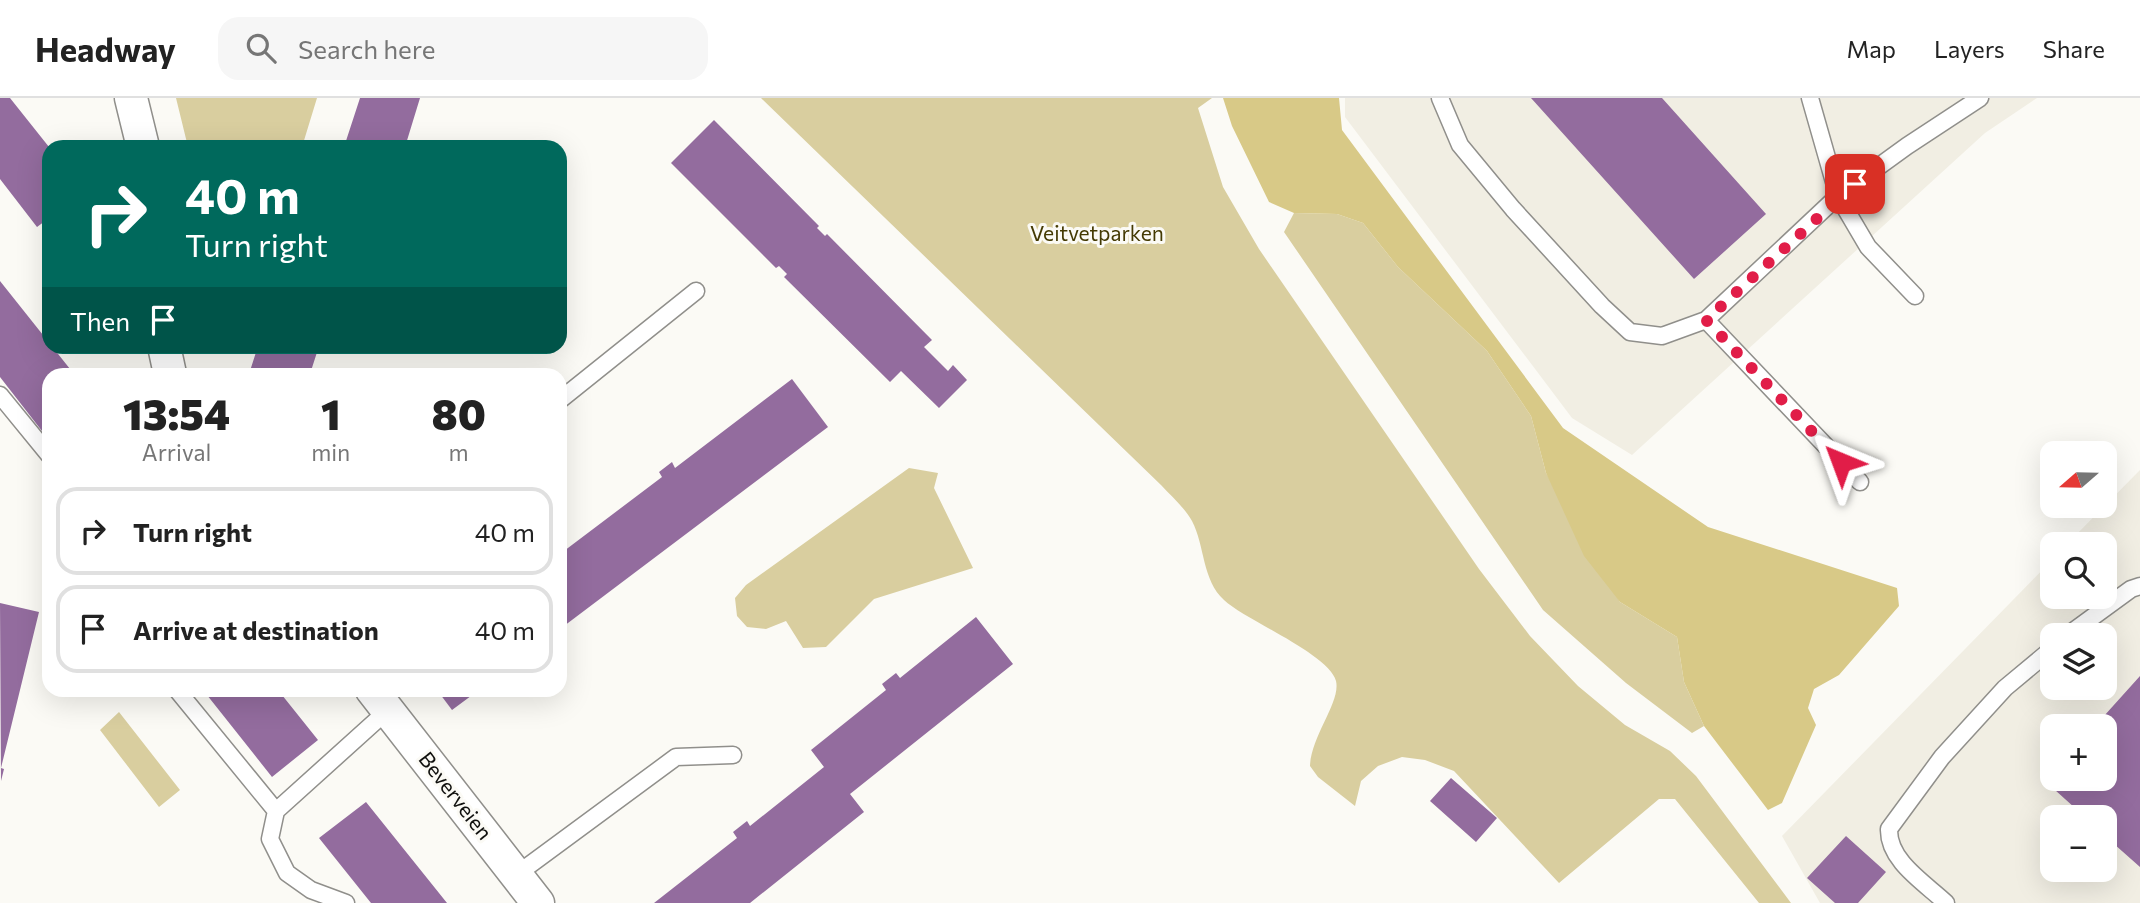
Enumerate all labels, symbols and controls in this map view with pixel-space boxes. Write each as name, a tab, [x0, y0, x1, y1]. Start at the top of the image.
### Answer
search box	[218, 17, 708, 80]
text: Headway	[35, 28, 176, 69]
icon: search	[242, 29, 280, 67]
text: Search here	[298, 33, 436, 64]
text: Map	[1847, 34, 1896, 63]
text: Layers	[1934, 34, 2005, 63]
text: Share	[2043, 34, 2105, 63]
pin	[1825, 154, 1885, 214]
text: 40 m	[185, 164, 300, 224]
icon: arrive	[1836, 165, 1874, 203]
icon: right	[70, 168, 161, 259]
park label: Veitvetparken	[1030, 220, 1164, 245]
text: Turn right	[185, 224, 328, 264]
icon: arrive	[144, 301, 182, 339]
text: Then	[70, 305, 130, 336]
text: 13:54	[123, 387, 230, 439]
text: 1	[321, 387, 341, 439]
text: 80	[431, 387, 486, 439]
position arrow	[1804, 425, 1878, 499]
text: Arrival	[142, 438, 211, 466]
text: min	[311, 438, 350, 466]
text: m	[449, 438, 469, 466]
north arrow	[2040, 441, 2118, 518]
map controls	[2040, 441, 2117, 882]
icon: right	[74, 512, 112, 550]
text: Turn right	[133, 516, 252, 547]
text: 40 m	[475, 516, 535, 547]
button: search	[2040, 532, 2117, 609]
icon: arrive	[74, 610, 112, 648]
text: Arrive at destination	[133, 614, 379, 645]
text: 40 m	[475, 614, 535, 645]
button: layers	[2040, 623, 2117, 700]
button: +	[2040, 714, 2117, 791]
street label: Beverveien	[414, 746, 498, 844]
button: −	[2040, 805, 2117, 882]

